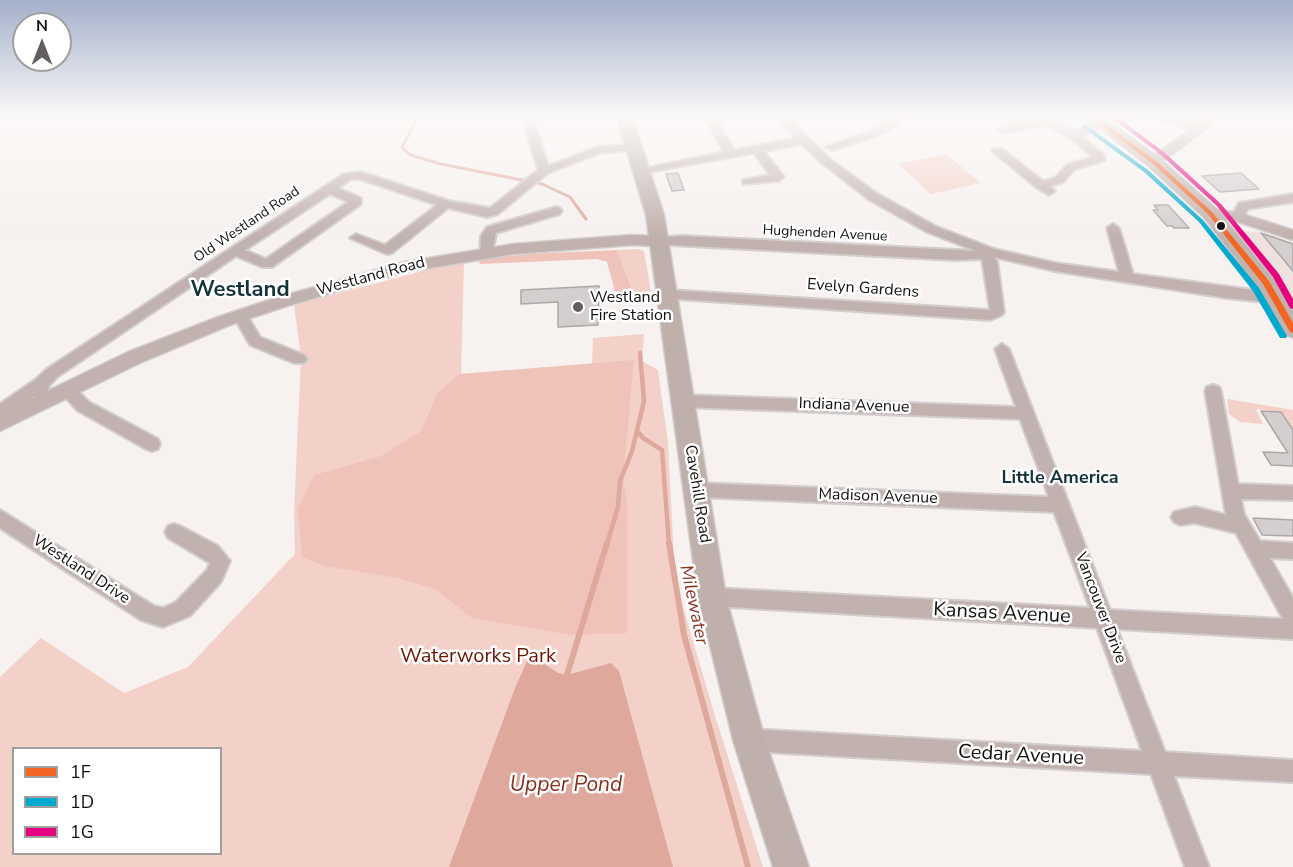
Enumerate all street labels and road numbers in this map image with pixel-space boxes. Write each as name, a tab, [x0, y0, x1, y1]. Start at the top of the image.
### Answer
street label: Old Westland Road	[191, 183, 303, 267]
street label: Hughenden Avenue	[762, 222, 888, 246]
street label: Westland Road	[315, 253, 427, 301]
street label: Evelyn Gardens	[806, 276, 920, 302]
street label: Indiana Avenue	[798, 394, 910, 418]
street label: Cavehill Road	[680, 444, 714, 544]
street label: Madison Avenue	[818, 485, 938, 509]
street label: Westland Drive	[29, 531, 133, 609]
street label: Vancouver Drive	[1070, 550, 1130, 666]
street label: Kansas Avenue	[933, 598, 1071, 630]
street label: Cedar Avenue	[957, 741, 1085, 771]

